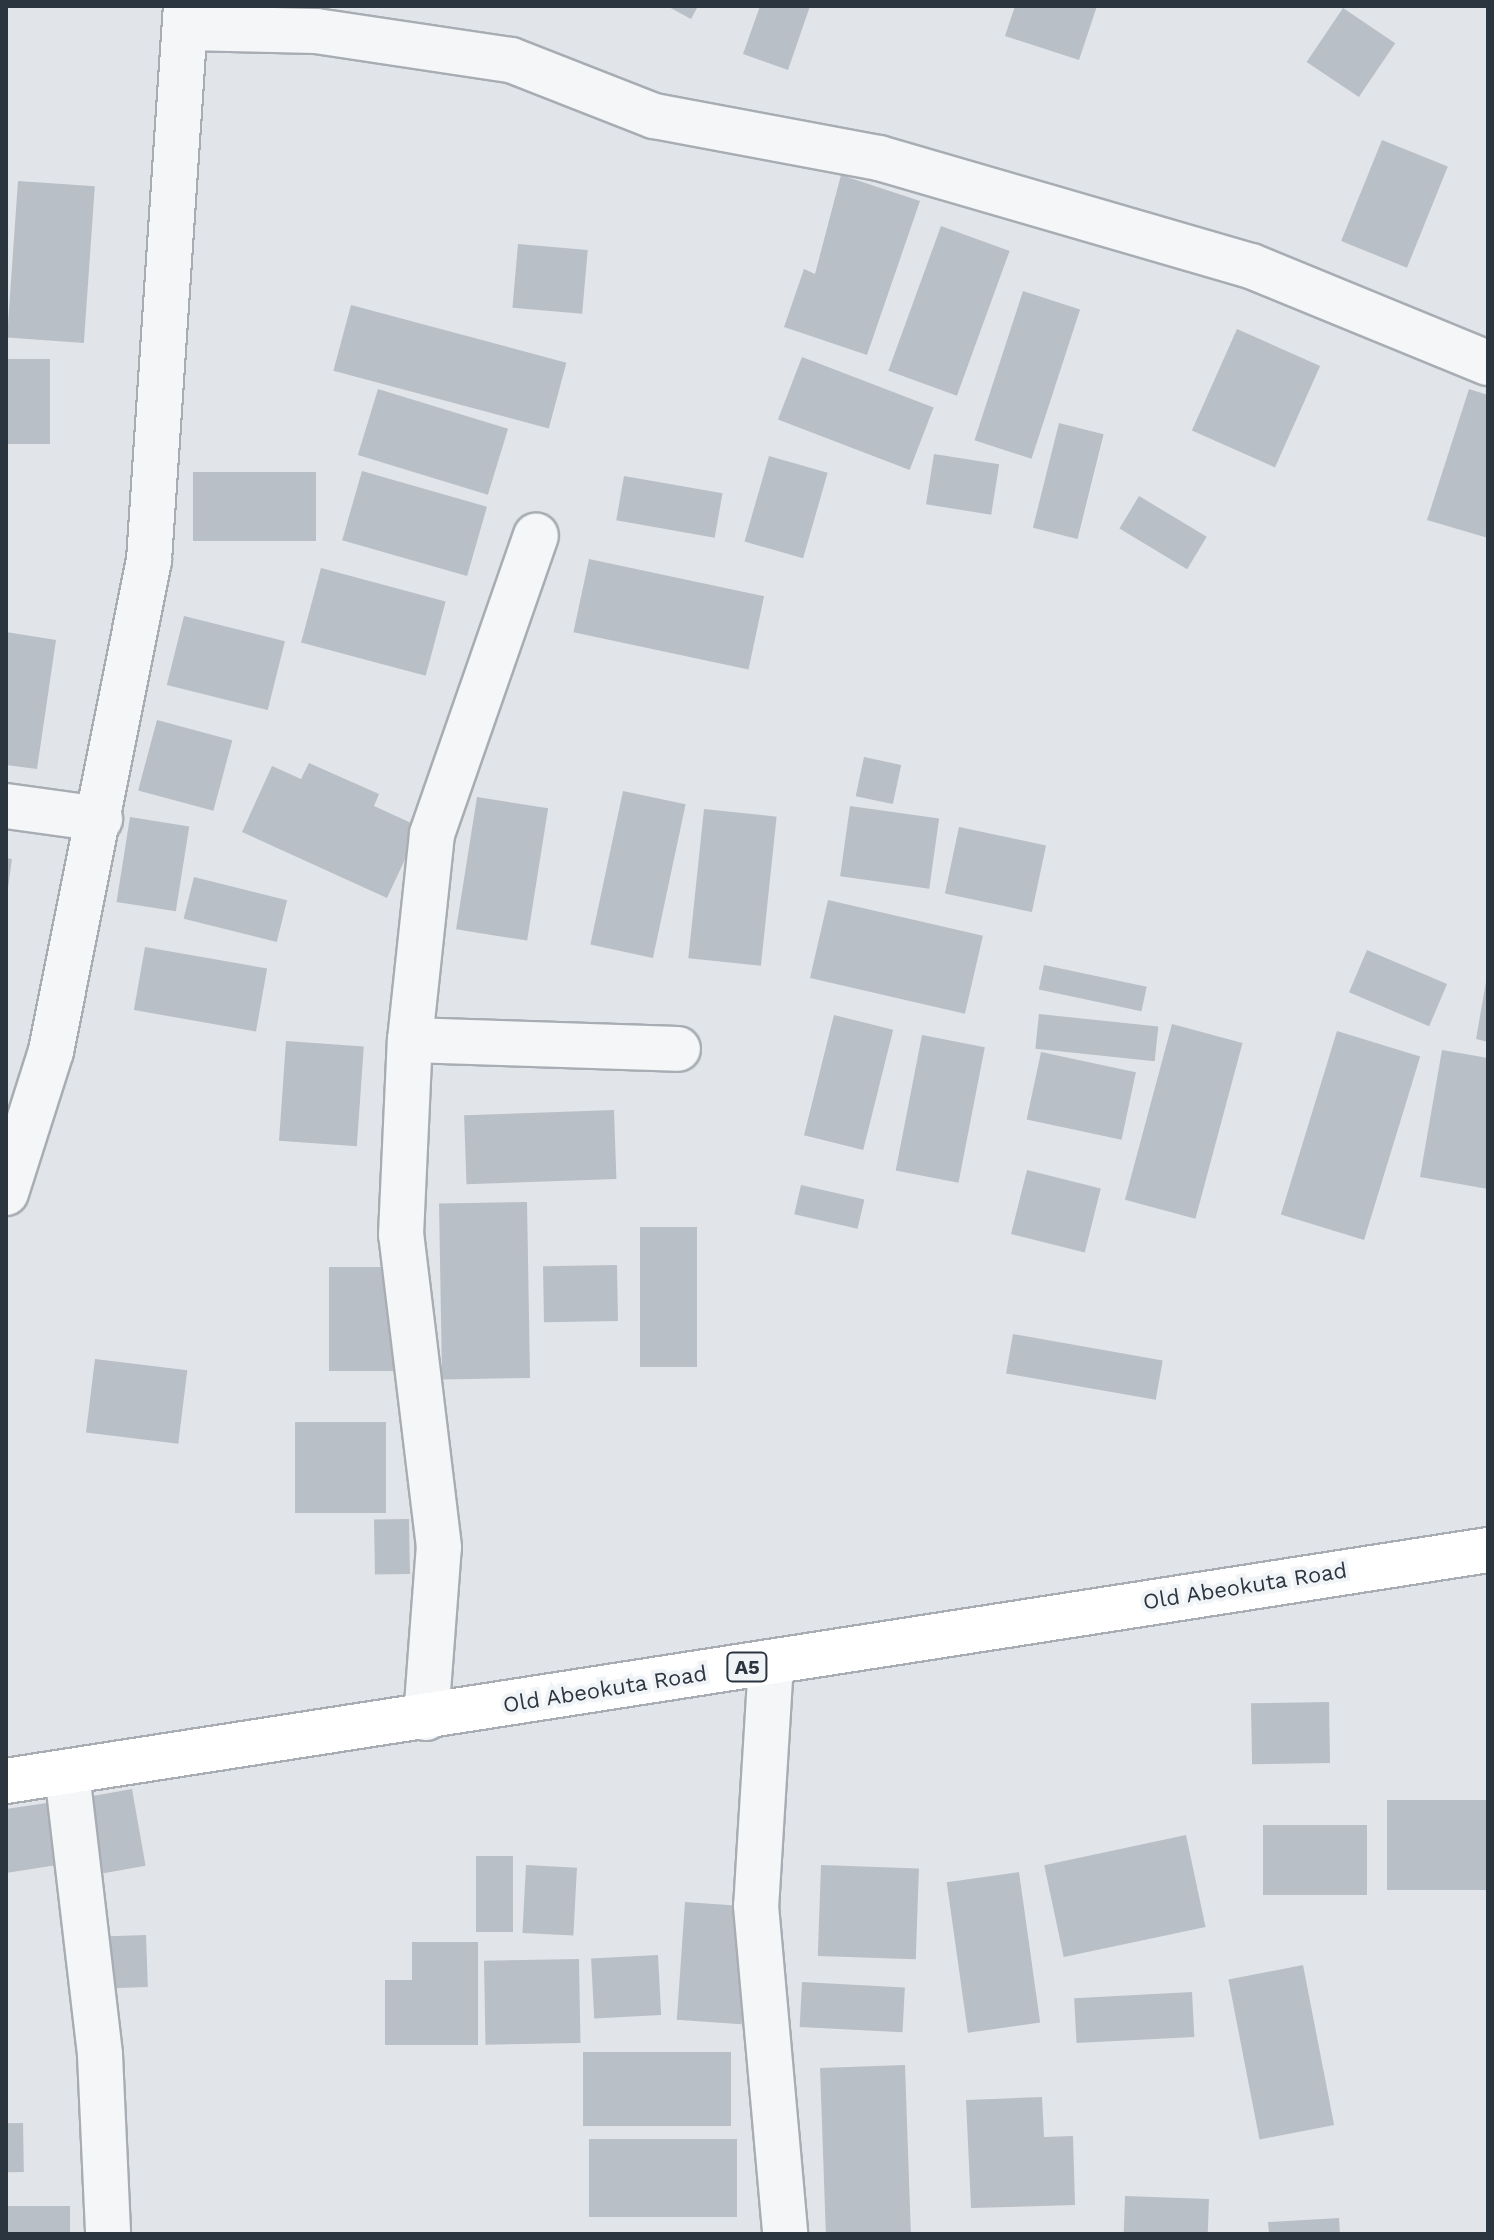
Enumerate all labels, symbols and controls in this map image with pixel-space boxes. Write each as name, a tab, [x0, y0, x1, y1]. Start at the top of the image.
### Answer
street label: Old Abeokuta Road	[1140, 1557, 1350, 1615]
road number: A5	[725, 1651, 769, 1683]
street label: Old Abeokuta Road	[500, 1660, 710, 1718]

